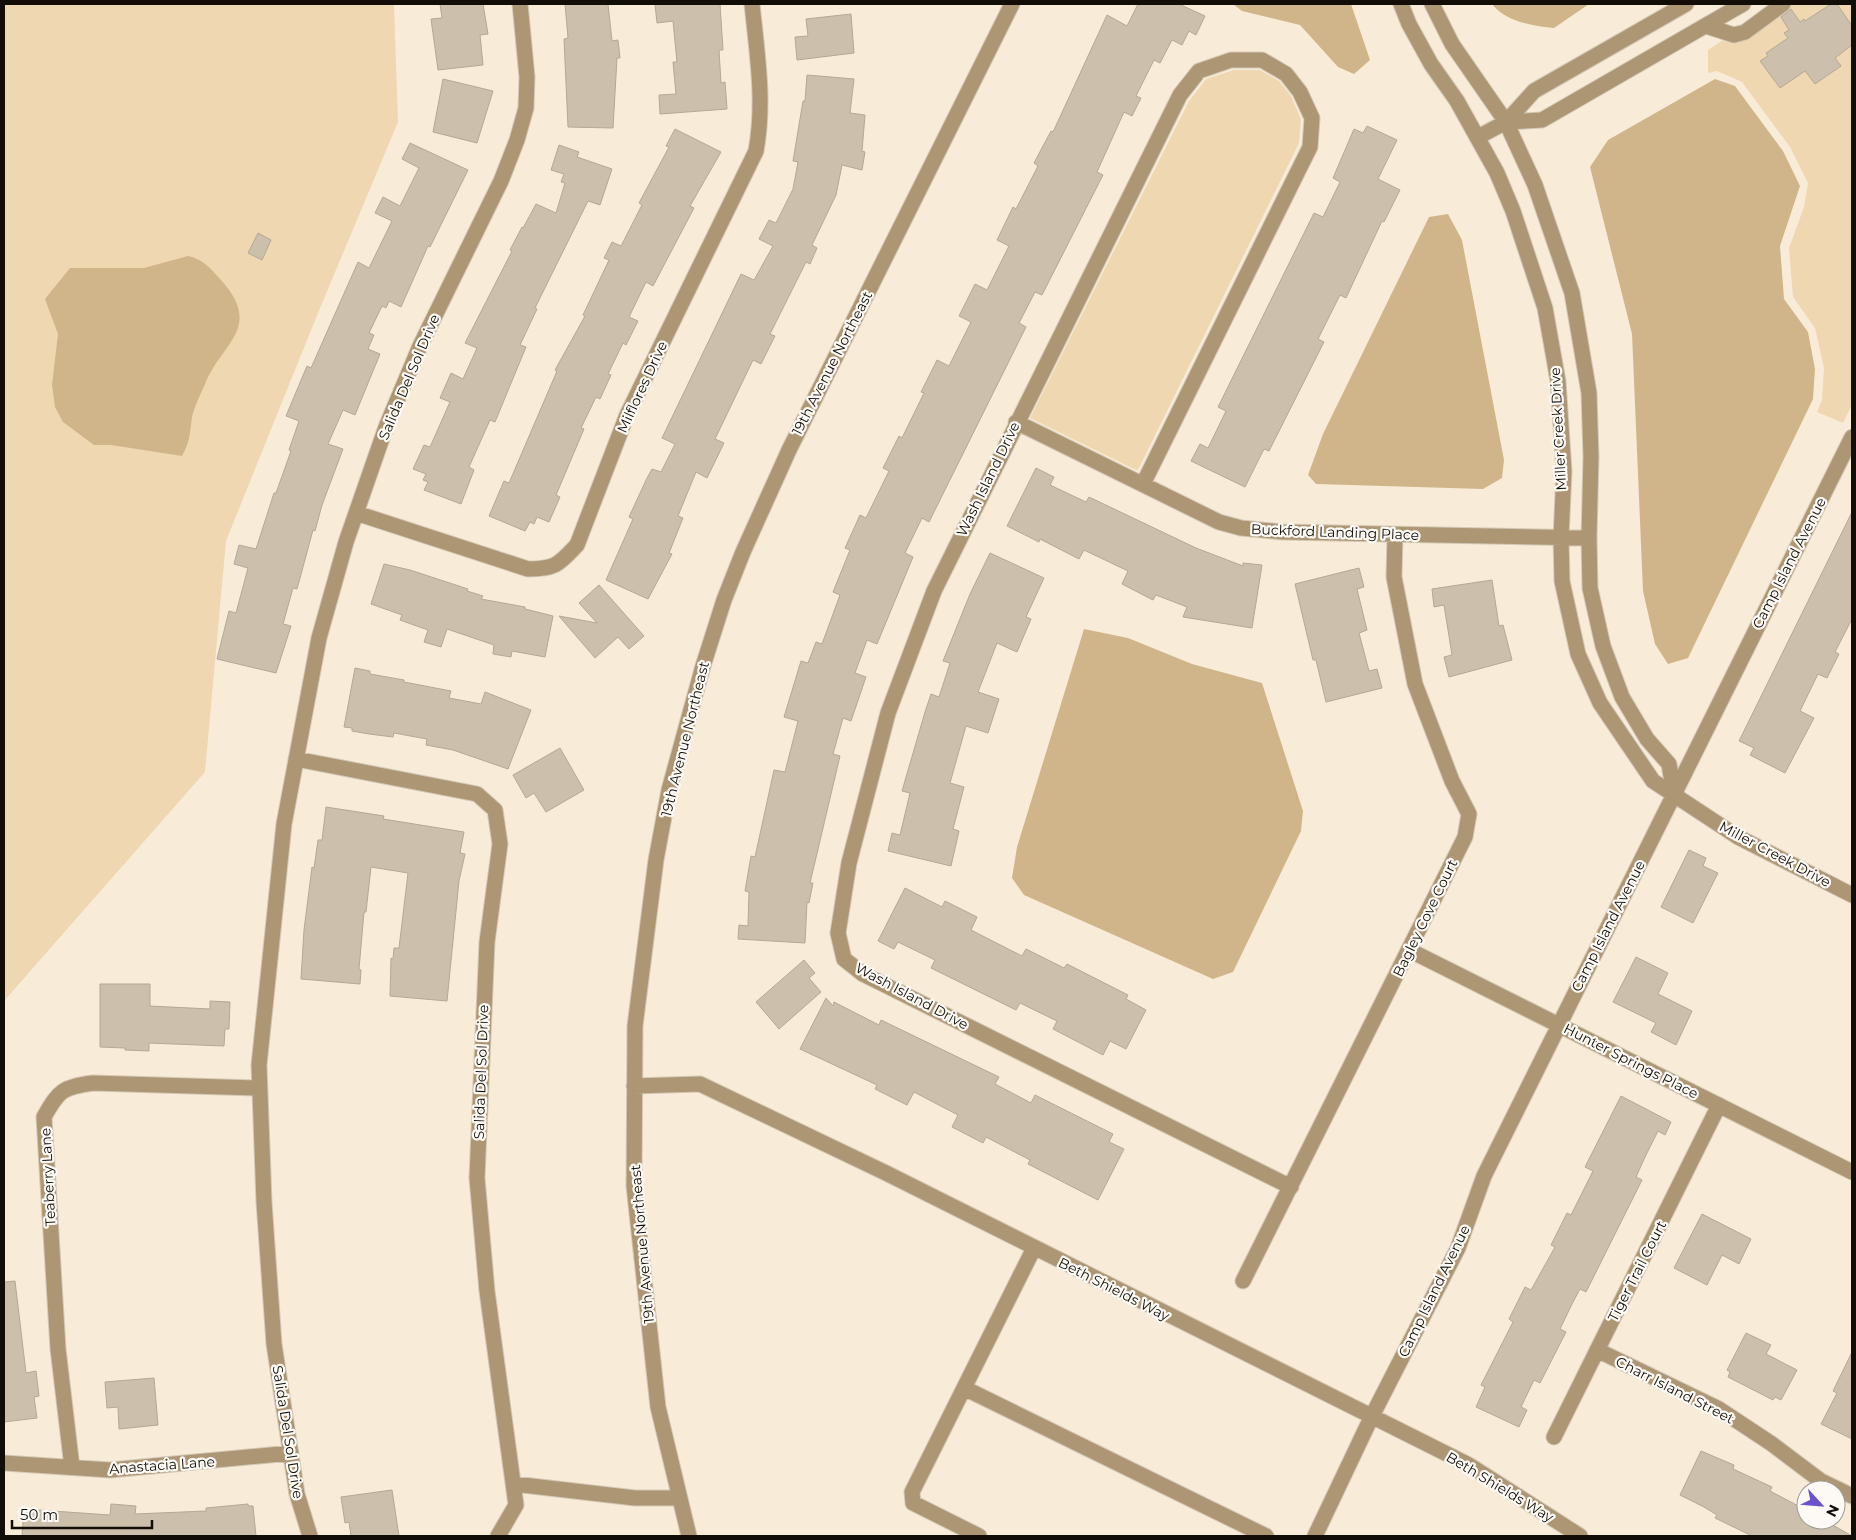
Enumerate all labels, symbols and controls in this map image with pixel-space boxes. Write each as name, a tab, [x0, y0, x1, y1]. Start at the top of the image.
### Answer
street label: 19th Avenue Northeast	[788, 288, 876, 438]
street label: Salida Del Sol Drive	[374, 311, 444, 443]
street label: Milflores Drive	[613, 338, 671, 436]
street label: Miller Creek Drive	[1546, 367, 1570, 491]
street label: Wash Island Drive	[952, 419, 1024, 539]
street label: Camp Island Avenue	[1748, 494, 1830, 632]
street label: Buckford Landing Place	[1251, 520, 1419, 544]
street label: 19th Avenue Northeast	[657, 659, 713, 818]
street label: Miller Creek Drive	[1716, 817, 1834, 891]
street label: Bagley Cove Court	[1389, 856, 1461, 980]
street label: Camp Island Avenue	[1567, 857, 1649, 995]
street label: Wash Island Drive	[852, 959, 972, 1033]
street label: Salida Del Sol Drive	[470, 1004, 492, 1140]
street label: Hunter Springs Place	[1561, 1019, 1701, 1103]
street label: Teaberry Lane	[36, 1127, 60, 1227]
street label: 19th Avenue Northeast	[626, 1164, 658, 1324]
street label: Tiger Trail Court	[1604, 1217, 1670, 1324]
street label: Camp Island Avenue	[1394, 1222, 1474, 1360]
street label: Beth Shields Way	[1055, 1253, 1173, 1325]
street label: Charr Island Street	[1613, 1352, 1737, 1428]
street label: Salida Del Sol Drive	[269, 1364, 307, 1500]
street label: Beth Shields Way	[1443, 1448, 1557, 1526]
street label: Anastacia Lane	[108, 1452, 216, 1478]
north arrow	[1796, 1480, 1846, 1530]
scale bar	[12, 1498, 152, 1530]
text: N	[1822, 1502, 1843, 1520]
text: 50 m	[20, 1505, 58, 1524]

